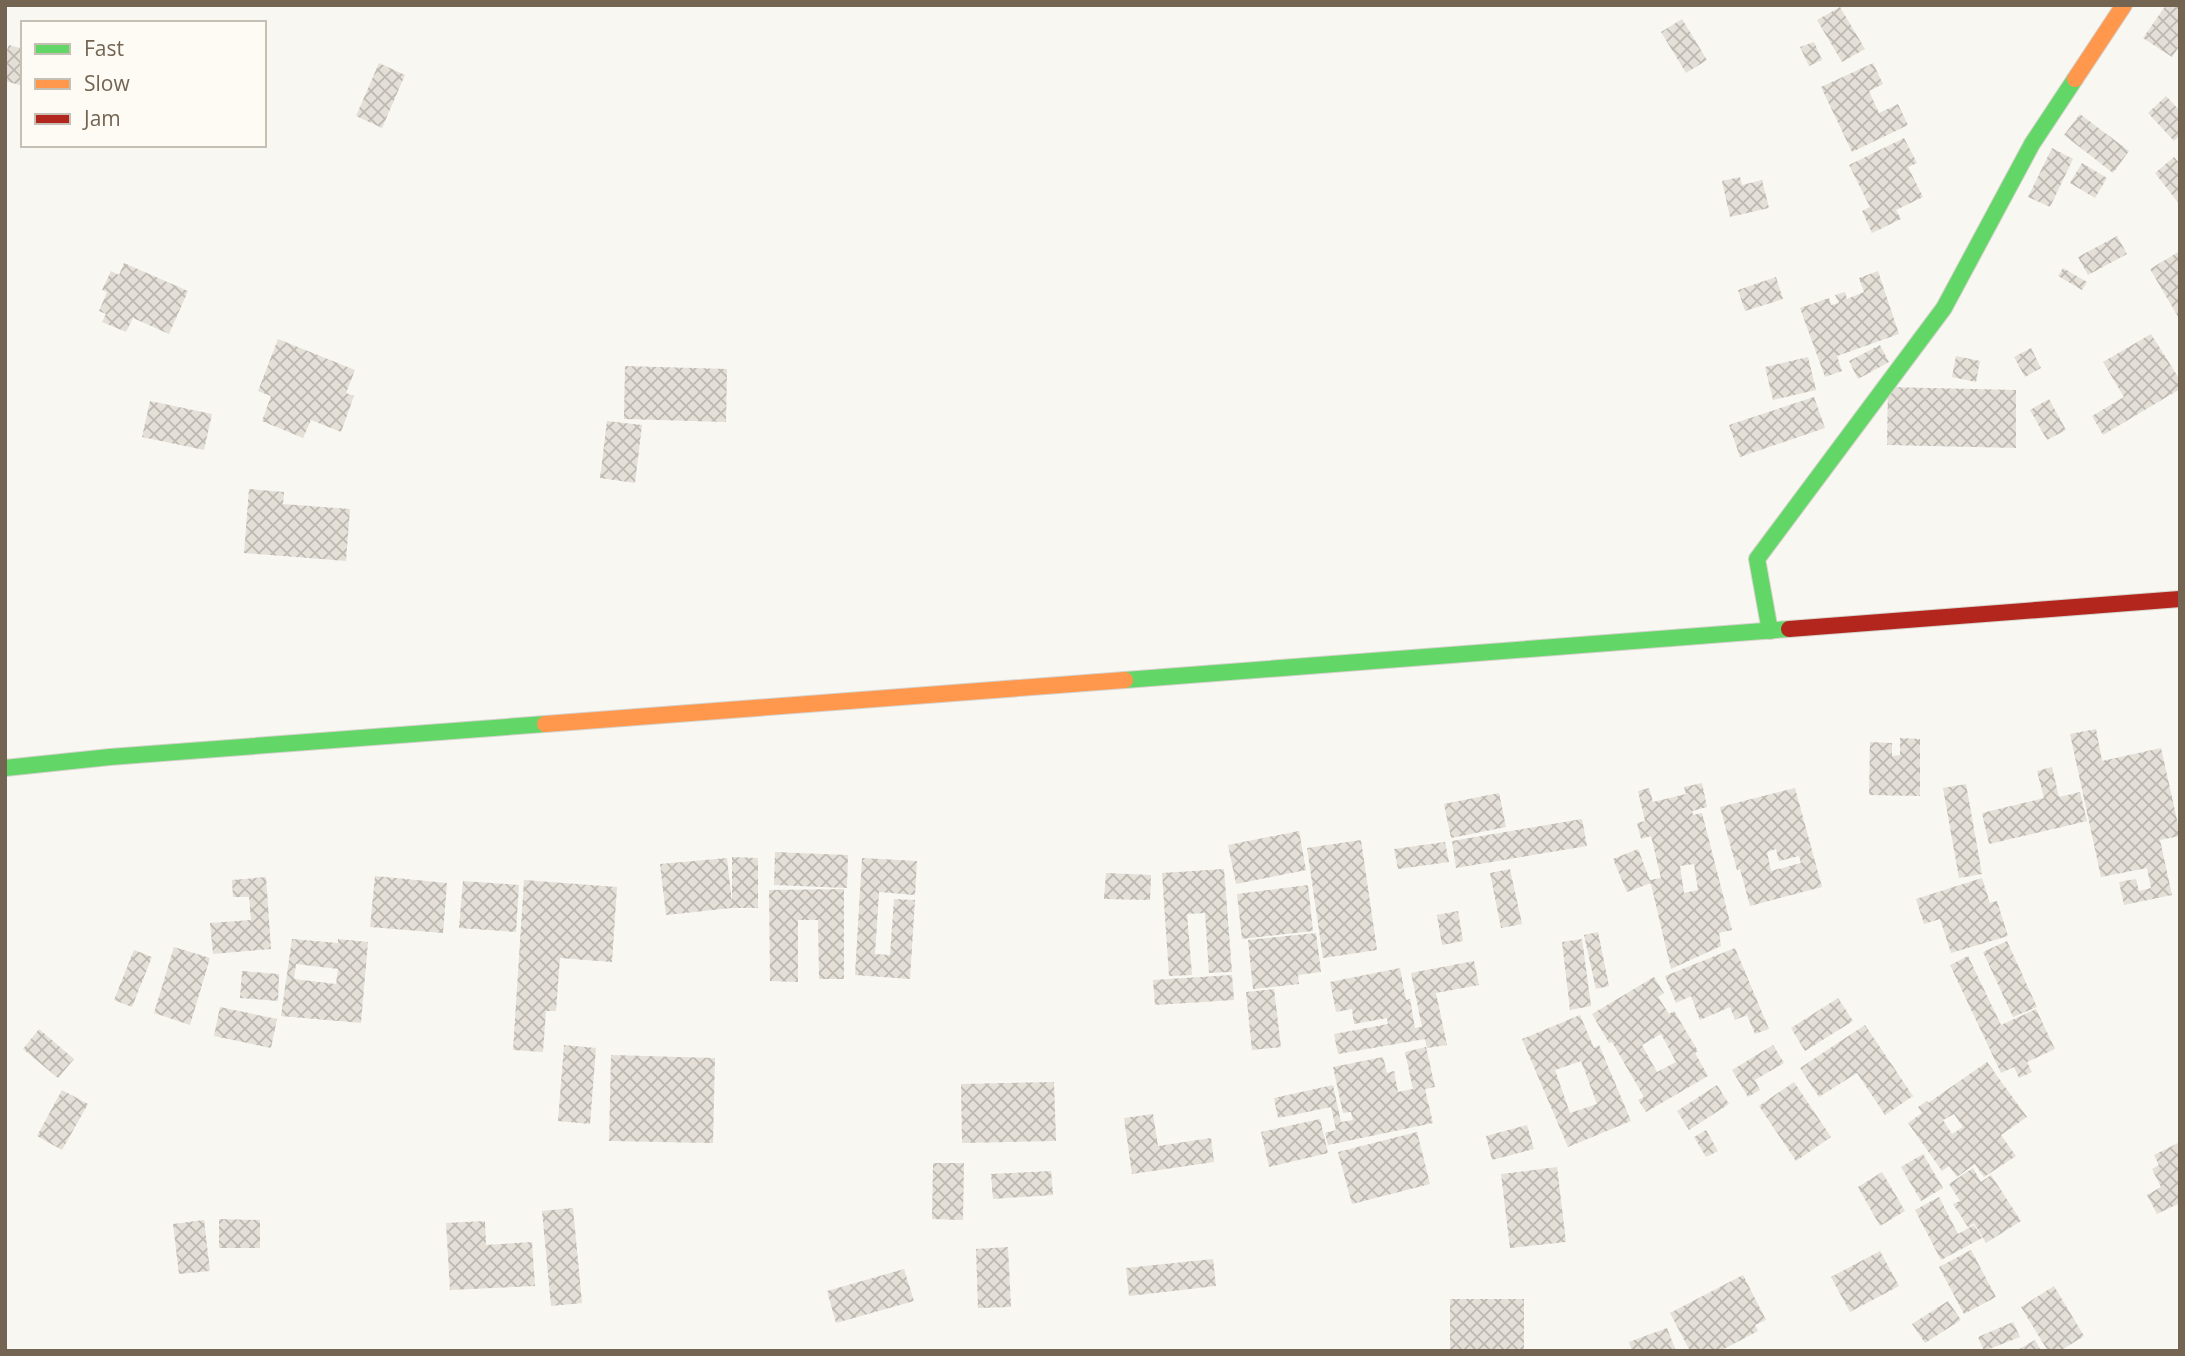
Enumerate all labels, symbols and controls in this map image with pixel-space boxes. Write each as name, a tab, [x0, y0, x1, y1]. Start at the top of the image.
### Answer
legend	[21, 21, 266, 147]
text: Fast	[84, 34, 124, 62]
text: Slow	[84, 69, 130, 97]
text: Jam	[82, 104, 121, 132]

